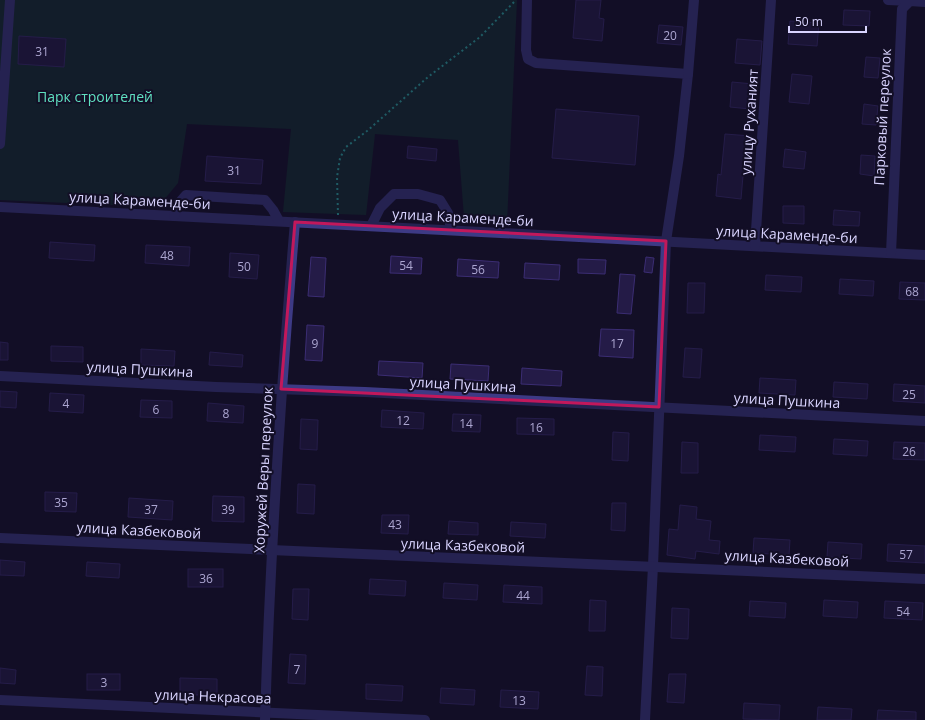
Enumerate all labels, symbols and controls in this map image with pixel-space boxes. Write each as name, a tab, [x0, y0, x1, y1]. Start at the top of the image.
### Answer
scale bar	[789, 8, 866, 34]
text: 50 m	[795, 13, 823, 30]
house number: 20	[663, 27, 677, 44]
house number: 31	[35, 43, 49, 60]
street label: Парковый переулок	[869, 47, 895, 186]
street label: улицу Руханият	[736, 68, 762, 176]
park label: Парк строителей	[37, 87, 153, 106]
house number: 31	[227, 162, 241, 179]
street label: улица Караменде-би	[69, 187, 211, 213]
street label: улица Караменде-би	[392, 204, 534, 230]
street label: улица Караменде-би	[716, 221, 858, 247]
house number: 48	[160, 247, 174, 264]
house number: 54	[399, 257, 413, 274]
house number: 50	[237, 258, 251, 275]
house number: 56	[471, 261, 485, 278]
house number: 68	[905, 283, 919, 300]
house number: 9	[312, 335, 319, 352]
house number: 17	[610, 335, 624, 352]
street label: улица Пушкина	[86, 357, 194, 381]
street label: улица Пушкина	[409, 372, 517, 396]
street label: Хоружей Веры переулок	[249, 386, 277, 554]
house number: 25	[902, 386, 916, 403]
street label: улица Пушкина	[733, 388, 841, 412]
house number: 4	[63, 395, 70, 412]
house number: 6	[153, 401, 160, 418]
house number: 8	[223, 405, 230, 422]
house number: 12	[396, 412, 410, 429]
house number: 14	[459, 415, 473, 432]
house number: 16	[529, 419, 543, 436]
house number: 26	[902, 443, 916, 460]
house number: 35	[54, 494, 68, 511]
house number: 37	[144, 501, 158, 518]
house number: 39	[221, 501, 235, 518]
house number: 43	[388, 516, 402, 533]
street label: улица Казбековой	[76, 517, 202, 543]
street label: улица Казбековой	[401, 533, 525, 557]
street label: улица Казбековой	[724, 545, 850, 571]
house number: 57	[899, 546, 913, 563]
house number: 36	[199, 570, 213, 587]
house number: 44	[516, 587, 530, 604]
house number: 54	[896, 603, 910, 620]
house number: 7	[294, 661, 301, 678]
house number: 3	[101, 674, 108, 691]
street label: улица Некрасова	[154, 684, 272, 708]
house number: 13	[512, 692, 526, 709]

